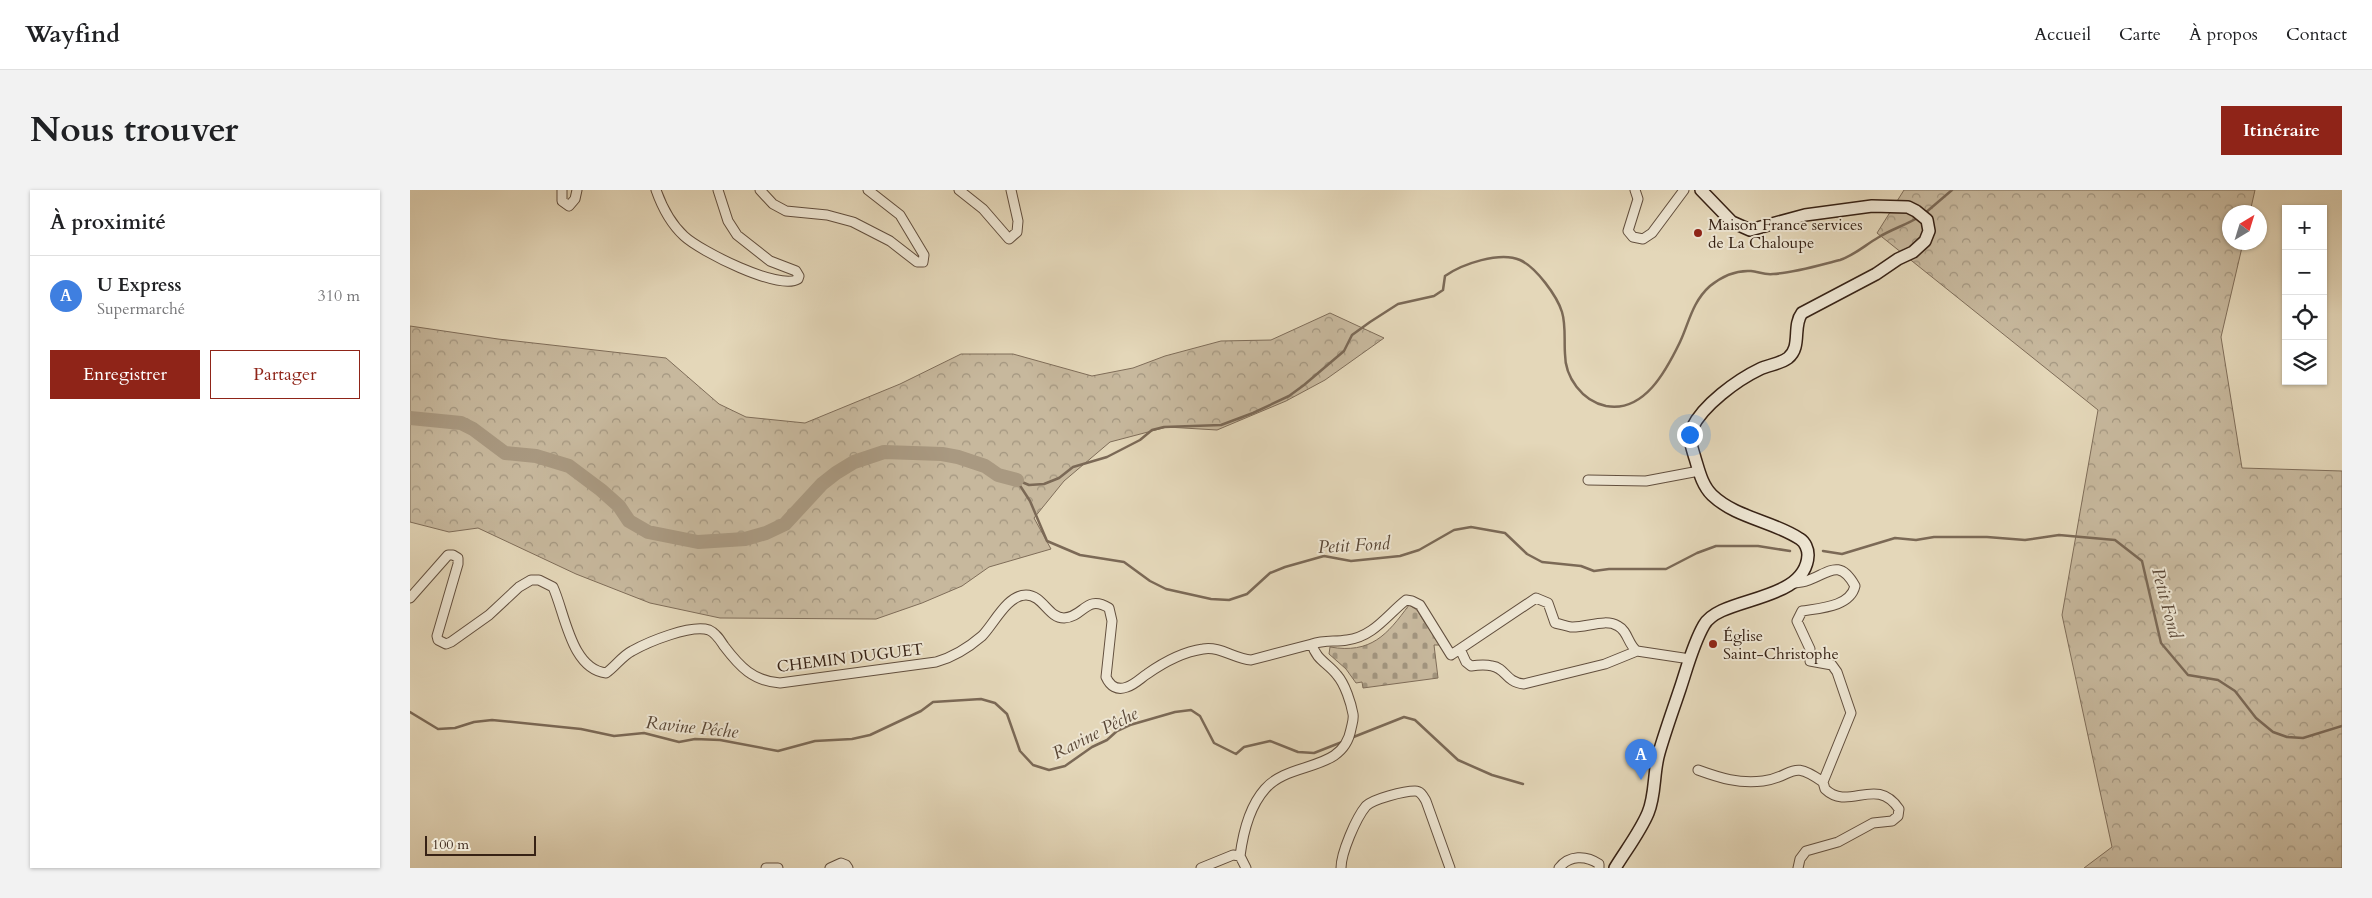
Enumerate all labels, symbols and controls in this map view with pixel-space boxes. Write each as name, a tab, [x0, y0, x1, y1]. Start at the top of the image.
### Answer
text: Wayfind	[25, 18, 120, 51]
text: Accueil	[2034, 22, 2091, 47]
text: Carte	[2119, 22, 2161, 47]
text: À propos	[2189, 22, 2258, 47]
text: Contact	[2286, 22, 2347, 47]
text: Nous trouver	[30, 106, 238, 154]
button: Itinéraire	[2221, 106, 2342, 155]
north arrow	[2222, 205, 2267, 250]
map controls	[2282, 205, 2327, 385]
button: +	[2282, 205, 2327, 250]
text: À proximité	[50, 208, 166, 237]
place label: Maison France services de La Chaloupe	[1708, 214, 1863, 254]
marker: Maison France services de La Chaloupe	[1692, 227, 1704, 239]
button: −	[2282, 250, 2327, 295]
text: U Express	[97, 272, 182, 298]
text: A	[60, 285, 72, 307]
text: 310 m	[318, 285, 360, 307]
button: locate	[2282, 295, 2327, 340]
text: Supermarché	[97, 298, 185, 320]
button: layers	[2282, 340, 2327, 385]
button: Enregistrer	[50, 350, 200, 399]
button: Partager	[210, 350, 360, 399]
your location	[1677, 422, 1703, 448]
water label: Petit Fond	[1317, 531, 1392, 560]
water label: Petit Fond	[2145, 565, 2188, 642]
place label: Église Saint-Christophe	[1723, 625, 1839, 665]
street label: CHEMIN DUGUET	[776, 638, 925, 678]
marker: Église Saint-Christophe	[1707, 638, 1719, 650]
water label: Ravine Pêche	[1048, 701, 1143, 766]
water label: Ravine Pêche	[644, 710, 741, 745]
pin: A	[1625, 739, 1657, 780]
scale bar	[425, 833, 536, 856]
text: 100 m	[432, 835, 469, 854]

